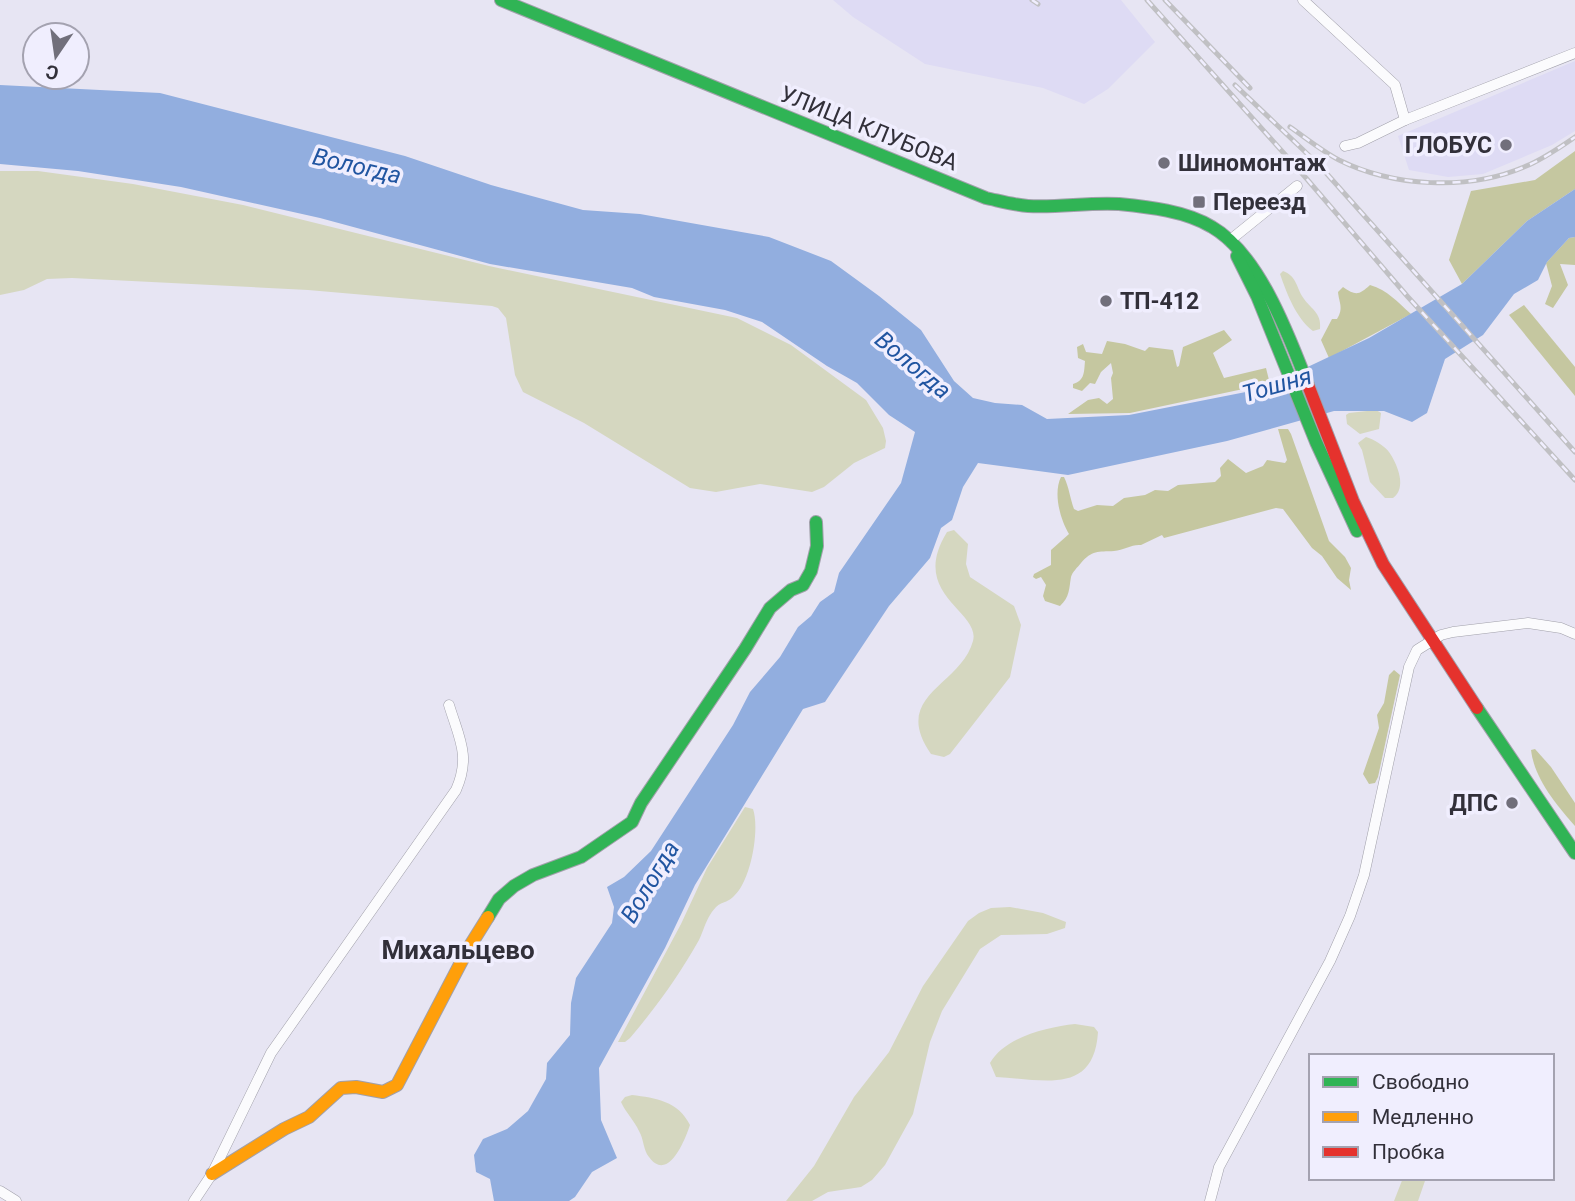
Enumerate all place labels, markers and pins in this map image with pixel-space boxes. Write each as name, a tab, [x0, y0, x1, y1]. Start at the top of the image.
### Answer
place label: ГЛОБУС	[1405, 132, 1492, 159]
marker: ГЛОБУС	[1498, 137, 1514, 153]
place label: Шиномонтаж	[1178, 150, 1326, 177]
marker: Шиномонтаж	[1156, 155, 1172, 171]
place label: Переезд	[1213, 189, 1306, 216]
marker: Переезд	[1191, 194, 1207, 210]
place label: ТП-412	[1120, 288, 1199, 315]
marker: ТП-412	[1098, 293, 1114, 309]
place label: ДПС	[1450, 790, 1498, 817]
marker: ДПС	[1504, 795, 1520, 811]

